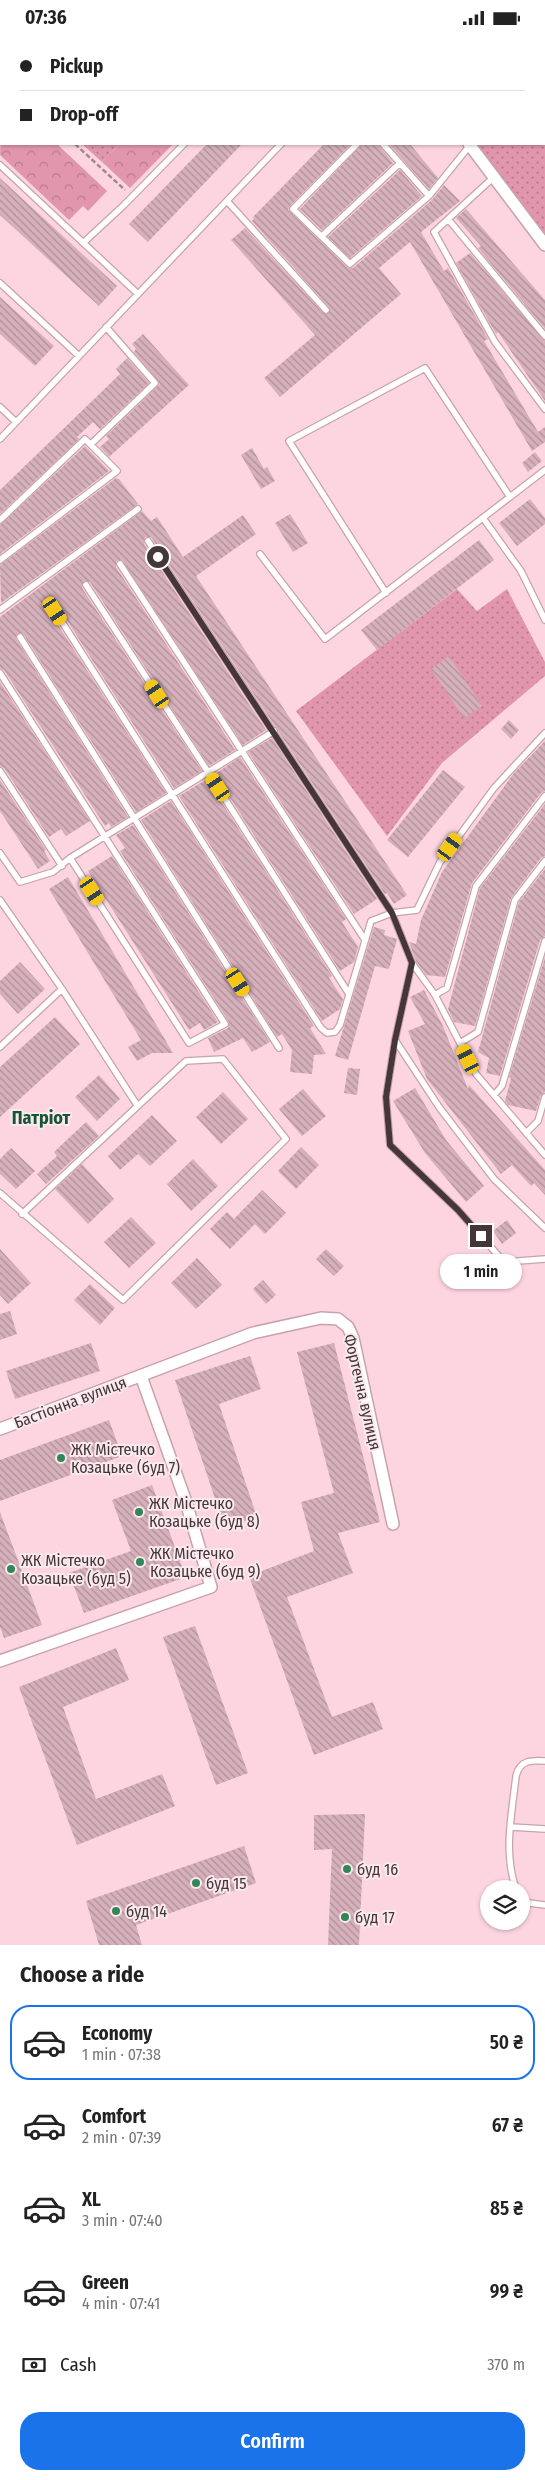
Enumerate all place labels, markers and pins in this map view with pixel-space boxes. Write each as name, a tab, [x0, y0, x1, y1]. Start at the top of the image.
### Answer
place label: ЖК Містечко Козацьке (буд 7)	[71, 1440, 180, 1477]
marker: ЖК Містечко Козацьке (буд 7)	[55, 1452, 67, 1464]
place label: ЖК Містечко Козацьке (буд 8)	[149, 1494, 260, 1531]
marker: ЖК Містечко Козацьке (буд 8)	[133, 1506, 145, 1518]
place label: ЖК Містечко Козацьке (буд 9)	[150, 1544, 261, 1581]
place label: ЖК Містечко Козацьке (буд 5)	[21, 1551, 131, 1588]
marker: ЖК Містечко Козацьке (буд 9)	[134, 1556, 146, 1568]
marker: ЖК Містечко Козацьке (буд 5)	[5, 1563, 17, 1575]
place label: буд 16	[357, 1860, 398, 1879]
marker: буд 16	[341, 1863, 353, 1875]
place label: буд 15	[206, 1874, 247, 1893]
marker: буд 15	[190, 1877, 202, 1889]
place label: буд 14	[126, 1902, 167, 1921]
marker: буд 14	[110, 1905, 122, 1917]
place label: буд 17	[355, 1908, 395, 1927]
marker: буд 17	[339, 1911, 351, 1923]

